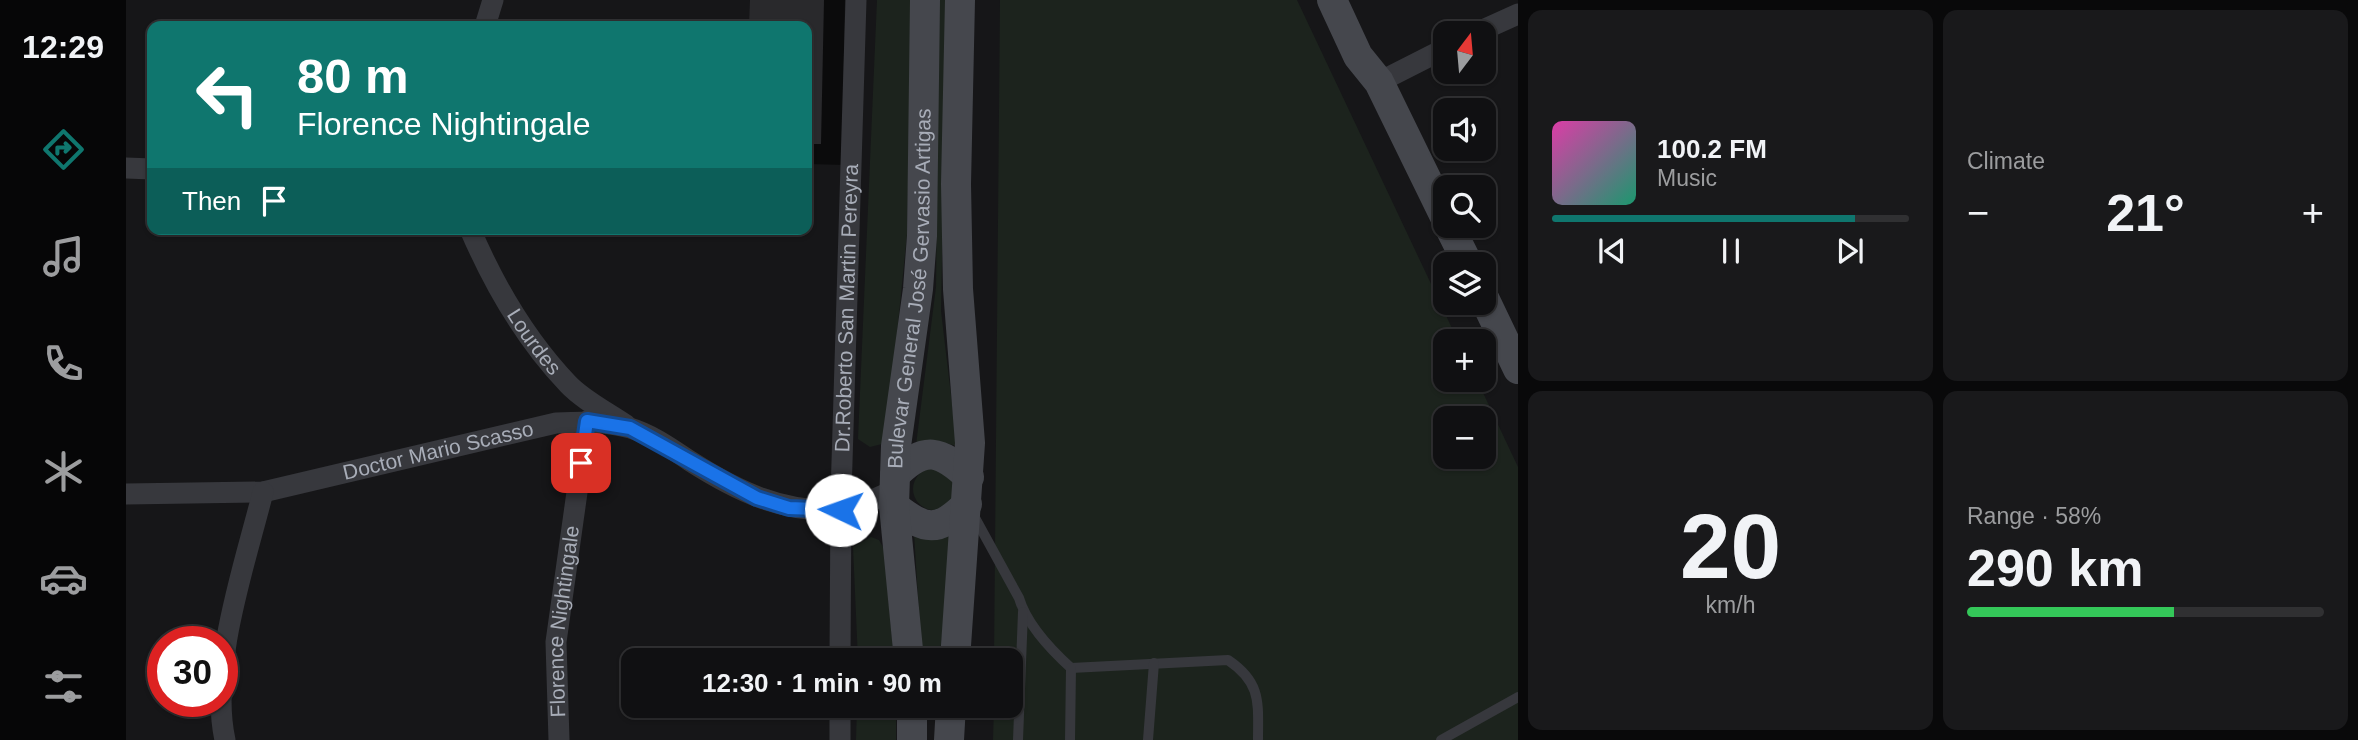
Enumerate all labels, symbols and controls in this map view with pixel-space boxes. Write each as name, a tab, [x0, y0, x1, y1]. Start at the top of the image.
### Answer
north arrow	[1433, 21, 1496, 84]
map controls	[1433, 21, 1496, 469]
text: 12:29	[22, 29, 104, 65]
icon: left	[182, 49, 273, 140]
text: 80 m	[297, 49, 409, 103]
button: sound	[1433, 98, 1496, 161]
text: Florence Nightingale	[297, 106, 591, 142]
street label: Bulevar General José Gervasio Artigas	[883, 108, 935, 469]
icon: directions	[39, 125, 88, 174]
text: 100.2 FM	[1657, 134, 1767, 164]
text: Climate	[1967, 148, 2045, 174]
street label: Dr.Roberto San Martin Pereyra	[830, 163, 862, 453]
text: Music	[1657, 165, 1717, 191]
button: search	[1433, 175, 1496, 238]
icon: arrive	[255, 182, 293, 220]
text: 21°	[2106, 184, 2185, 242]
text: Then	[182, 186, 241, 216]
text: −	[1967, 192, 1989, 234]
text: +	[2302, 192, 2324, 234]
icon: music	[39, 232, 88, 281]
icon: previous	[1593, 232, 1631, 270]
icon: pause	[1712, 232, 1750, 270]
icon: next	[1831, 232, 1869, 270]
button: layers	[1433, 252, 1496, 315]
street label: Lourdes	[503, 304, 566, 379]
button: +	[1433, 329, 1496, 392]
icon: phone	[39, 339, 88, 388]
button: −	[1433, 406, 1496, 469]
street label: Doctor Mario Scasso	[341, 417, 536, 484]
pin	[551, 433, 611, 493]
icon: arrive	[562, 444, 600, 482]
icon: climate	[39, 447, 88, 496]
position arrow	[804, 473, 878, 547]
text: 20	[1680, 496, 1781, 597]
text: Range · 58%	[1967, 503, 2101, 529]
street label: Florence Nightingale	[543, 524, 583, 718]
text: 290 km	[1967, 539, 2143, 597]
icon: car	[39, 554, 88, 603]
text: km/h	[1706, 592, 1755, 618]
speed limit sign: 30	[147, 626, 238, 717]
icon: filters	[39, 662, 88, 711]
text: 12:30 · 1 min · 90 m	[702, 668, 942, 698]

